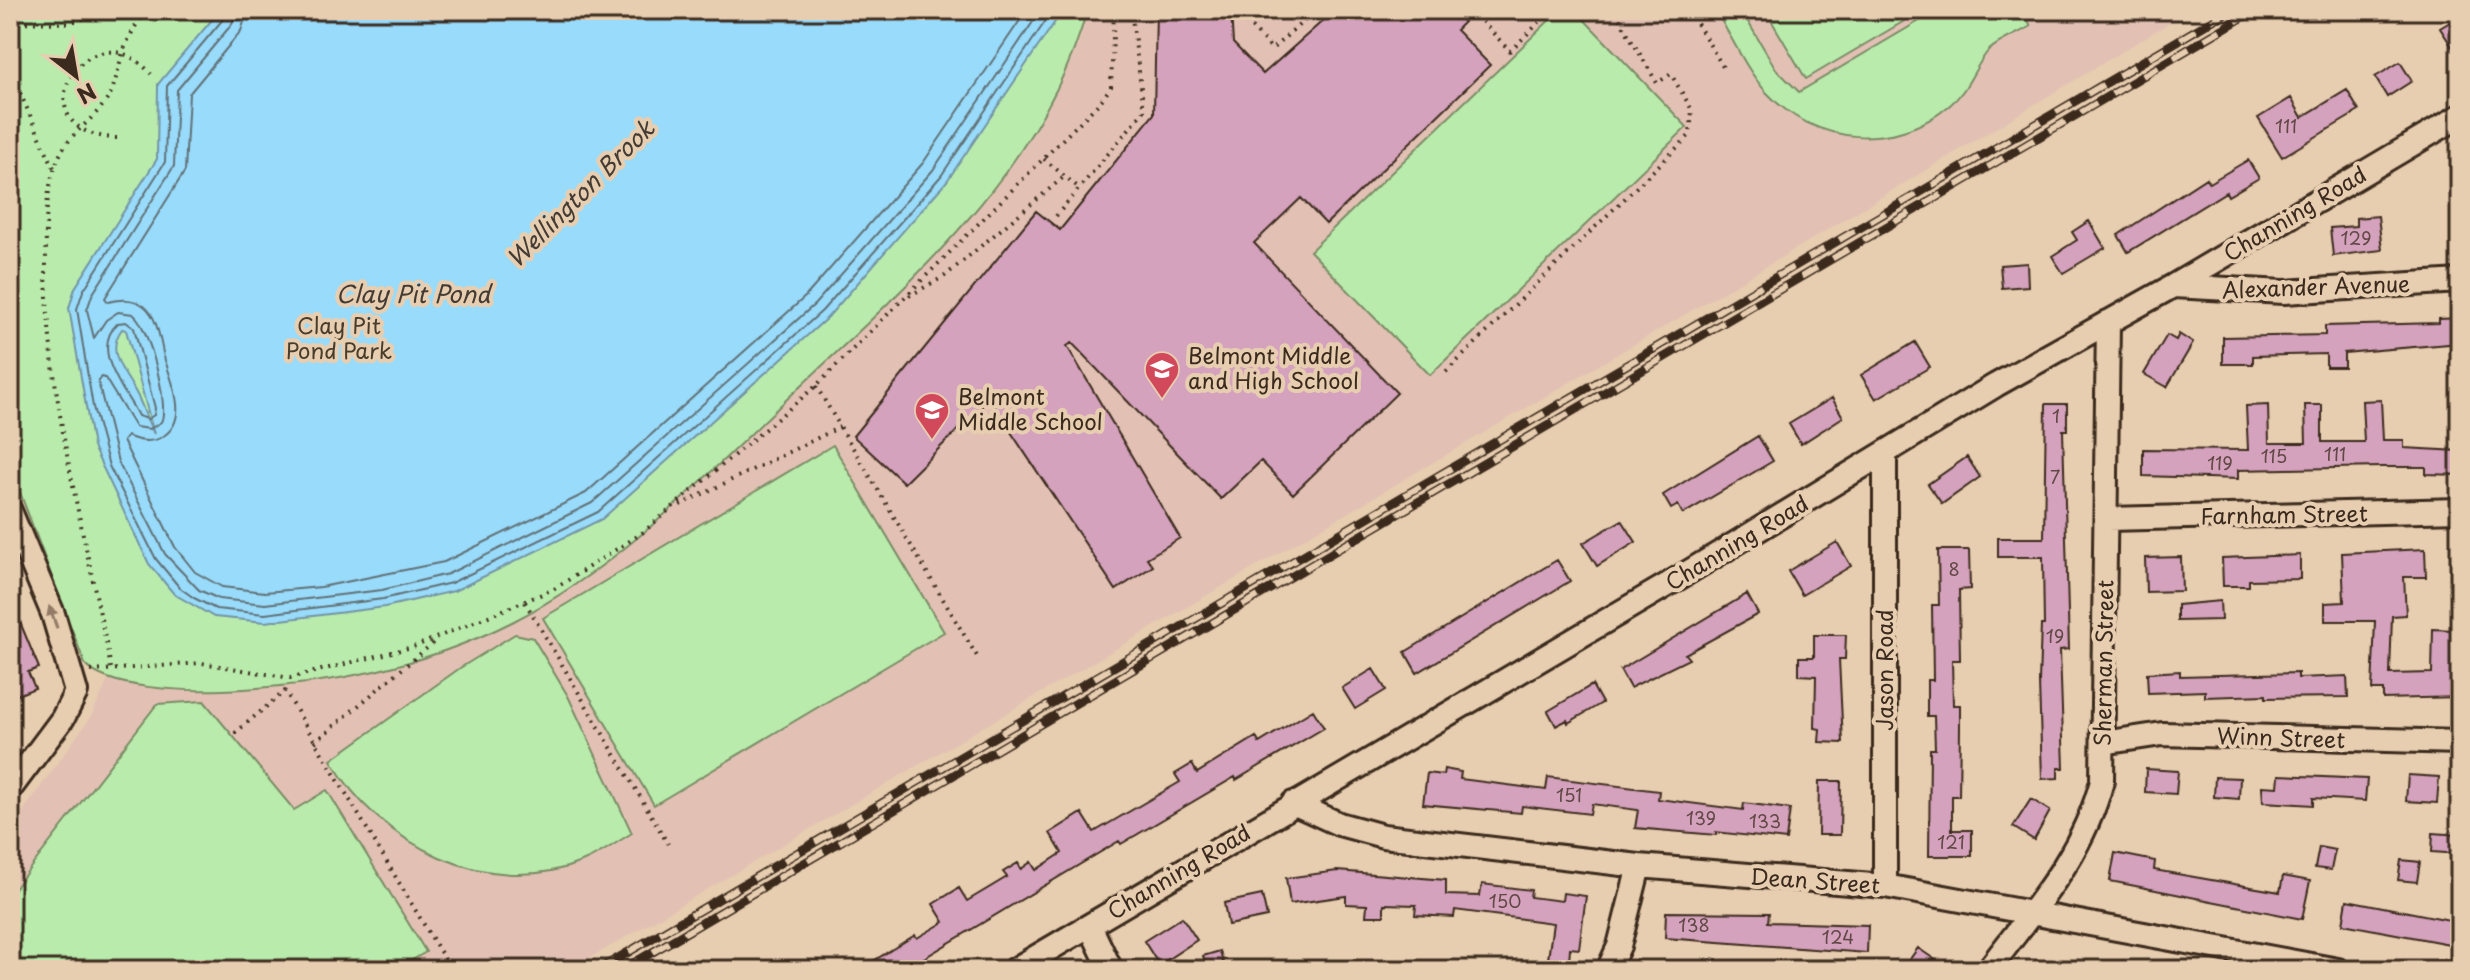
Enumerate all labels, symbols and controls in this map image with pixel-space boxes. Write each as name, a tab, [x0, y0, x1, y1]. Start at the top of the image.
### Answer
north arrow	[36, 36, 116, 116]
text: N	[71, 76, 103, 113]
water label: Wellington Brook	[498, 110, 663, 275]
house number: 111	[2275, 112, 2297, 139]
street label: Channing Road	[2216, 157, 2372, 269]
house number: 129	[2340, 224, 2372, 251]
street label: Alexander Avenue	[2221, 266, 2411, 305]
water label: Clay Pit Pond	[336, 275, 493, 311]
park label: Clay Pit Pond Park	[286, 308, 392, 366]
place label: Belmont Middle and High School	[1188, 338, 1359, 396]
school or university icon: Belmont Middle and High School	[1143, 350, 1181, 400]
place label: Belmont Middle School	[958, 379, 1103, 437]
school or university icon: Belmont Middle School	[913, 391, 951, 441]
house number: 1	[2052, 402, 2060, 429]
house number: 111	[2324, 440, 2346, 467]
house number: 115	[2261, 442, 2287, 469]
house number: 119	[2207, 449, 2233, 476]
house number: 7	[2050, 463, 2060, 490]
street label: Channing Road	[1658, 486, 1814, 598]
street label: Farnham Street	[2200, 496, 2368, 531]
house number: 8	[1948, 555, 1960, 582]
street label: Sherman Street	[2085, 580, 2120, 746]
one-way arrow	[47, 605, 59, 629]
street label: Jason Road	[1867, 609, 1900, 731]
house number: 19	[2046, 622, 2064, 649]
street label: Winn Street	[2216, 718, 2346, 755]
house number: 151	[1556, 781, 1582, 808]
house number: 139	[1686, 804, 1716, 831]
house number: 133	[1749, 807, 1781, 834]
street label: Channing Road	[1100, 815, 1256, 927]
house number: 121	[1937, 828, 1965, 855]
street label: Dean Street	[1749, 859, 1881, 901]
house number: 150	[1489, 887, 1521, 914]
house number: 138	[1678, 911, 1710, 938]
house number: 124	[1822, 923, 1854, 950]

